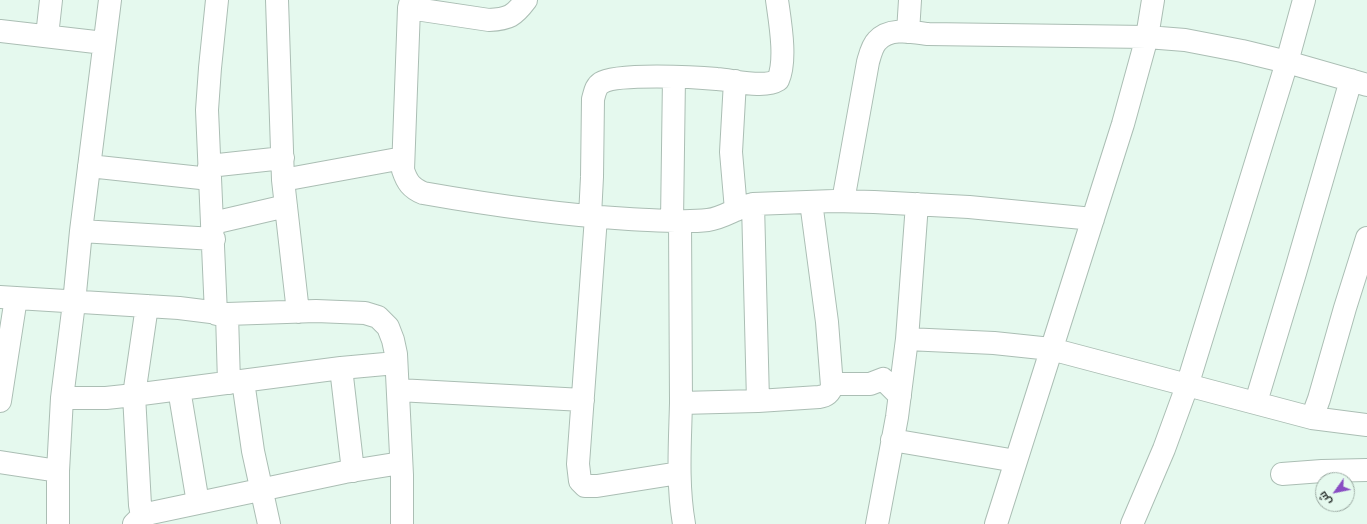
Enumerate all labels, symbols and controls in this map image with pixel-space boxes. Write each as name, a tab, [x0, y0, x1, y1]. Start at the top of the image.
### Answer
north arrow	[1315, 472, 1355, 512]
text: ش	[1316, 489, 1335, 508]

